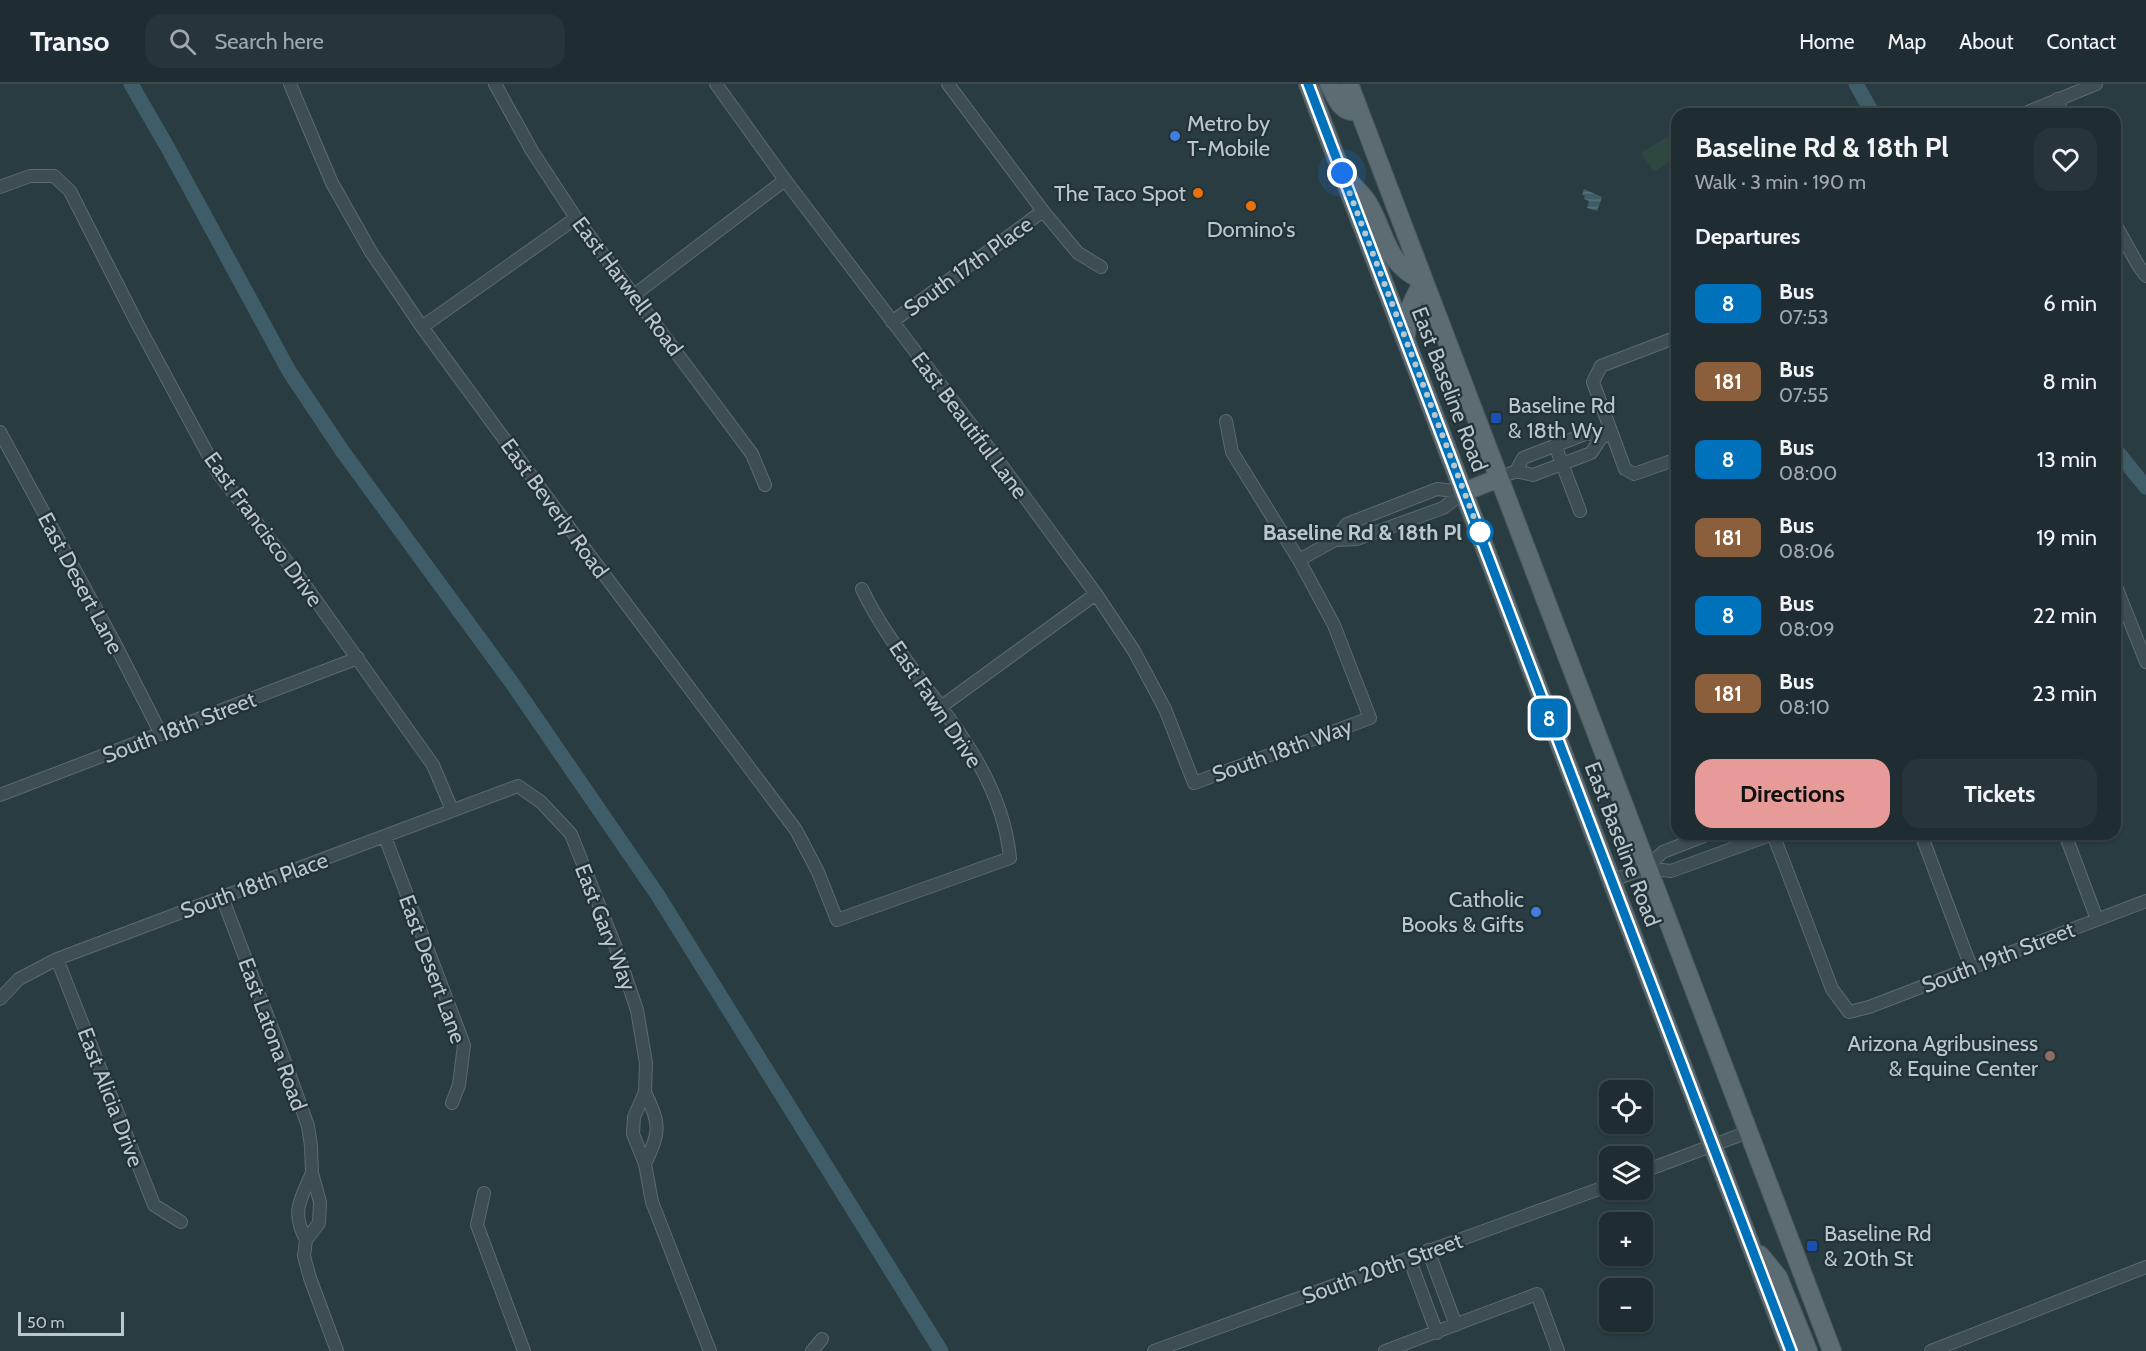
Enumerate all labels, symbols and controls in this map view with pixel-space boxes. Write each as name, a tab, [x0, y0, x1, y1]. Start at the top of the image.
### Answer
search box	[145, 14, 565, 68]
text: Transo	[30, 24, 109, 58]
icon: search	[166, 25, 199, 58]
text: Search here	[214, 28, 324, 55]
text: Home	[1799, 29, 1855, 54]
text: Map	[1888, 29, 1926, 54]
text: About	[1959, 29, 2013, 54]
text: Contact	[2046, 29, 2116, 54]
place label: Metro by T-Mobile	[1187, 110, 1270, 162]
button: heart	[2034, 128, 2097, 191]
marker: Metro by T-Mobile	[1168, 129, 1182, 143]
text: Baseline Rd & 18th Pl	[1695, 130, 1949, 164]
your location	[1327, 158, 1357, 188]
text: Walk · 3 min · 190 m	[1695, 170, 1866, 194]
place label: The Taco Spot	[1054, 180, 1187, 207]
marker: The Taco Spot	[1191, 186, 1205, 200]
marker: Domino's	[1244, 199, 1258, 213]
street label: East Harwell Road	[567, 211, 689, 361]
street label: South 17th Place	[899, 211, 1038, 322]
place label: Domino's	[1207, 216, 1295, 243]
text: Departures	[1695, 223, 1800, 250]
text: Bus	[1779, 278, 1814, 305]
text: 6 min	[2043, 290, 2097, 317]
text: 8	[1722, 291, 1734, 316]
street label: East Baseline Road	[1406, 303, 1493, 475]
text: 07:53	[1779, 305, 1829, 329]
street label: East Beautiful Lane	[906, 347, 1034, 504]
text: Bus	[1779, 356, 1814, 383]
text: 8 min	[2042, 368, 2097, 395]
text: 181	[1714, 369, 1742, 394]
text: 07:55	[1779, 383, 1829, 407]
place label: Baseline Rd & 18th Wy	[1508, 392, 1616, 444]
marker: Baseline Rd & 18th Wy	[1489, 411, 1503, 425]
street label: East Beverly Road	[495, 433, 614, 583]
text: Bus	[1779, 434, 1814, 461]
text: 13 min	[2037, 446, 2097, 473]
street label: East Francisco Drive	[198, 447, 329, 612]
text: 8	[1722, 447, 1734, 472]
text: 08:00	[1779, 461, 1837, 485]
street label: East Desert Lane	[32, 508, 129, 659]
text: Bus	[1779, 512, 1814, 539]
place label: Baseline Rd & 18th Pl	[1263, 519, 1462, 546]
marker: Baseline Rd & 18th Pl	[1467, 519, 1493, 545]
text: 19 min	[2036, 524, 2097, 551]
text: 181	[1714, 525, 1742, 550]
text: 08:06	[1779, 539, 1835, 563]
text: Bus	[1779, 590, 1814, 617]
text: 22 min	[2033, 602, 2097, 629]
text: 8	[1722, 603, 1734, 628]
text: 08:09	[1779, 617, 1835, 641]
street label: East Fawn Drive	[883, 636, 988, 773]
text: Bus	[1779, 668, 1814, 695]
text: 23 min	[2032, 680, 2097, 707]
text: 181	[1714, 681, 1742, 706]
street label: South 18th Street	[99, 686, 260, 769]
text: 08:10	[1779, 695, 1830, 719]
line badge: 8	[1530, 698, 1568, 738]
text: 8	[1543, 706, 1555, 731]
street label: South 18th Way	[1209, 713, 1356, 788]
street label: East Baseline Road	[1579, 758, 1666, 930]
button: Directions	[1695, 759, 1890, 828]
button: Tickets	[1902, 759, 2097, 828]
street label: South 18th Place	[177, 846, 332, 925]
street label: East Gary Way	[569, 860, 642, 994]
place label: Catholic Books & Gifts	[1401, 886, 1524, 938]
street label: East Desert Lane	[393, 891, 472, 1047]
marker: Catholic Books & Gifts	[1529, 905, 1543, 919]
street label: South 19th Street	[1918, 916, 2079, 999]
street label: East Latona Road	[232, 954, 313, 1114]
street label: East Alicia Drive	[72, 1024, 149, 1171]
place label: Arizona Agribusiness & Equine Center	[1848, 1030, 2038, 1082]
marker: Arizona Agribusiness & Equine Center	[2043, 1049, 2057, 1063]
map controls	[1599, 1080, 1653, 1332]
button: locate	[1599, 1080, 1653, 1134]
button: layers	[1599, 1146, 1653, 1200]
button: +	[1599, 1212, 1653, 1266]
place label: Baseline Rd & 20th St	[1824, 1220, 1932, 1272]
street label: South 20th Street	[1298, 1227, 1466, 1310]
marker: Baseline Rd & 20th St	[1805, 1239, 1819, 1253]
button: −	[1599, 1278, 1653, 1332]
scale bar	[18, 1309, 124, 1336]
text: 50 m	[27, 1313, 64, 1332]

